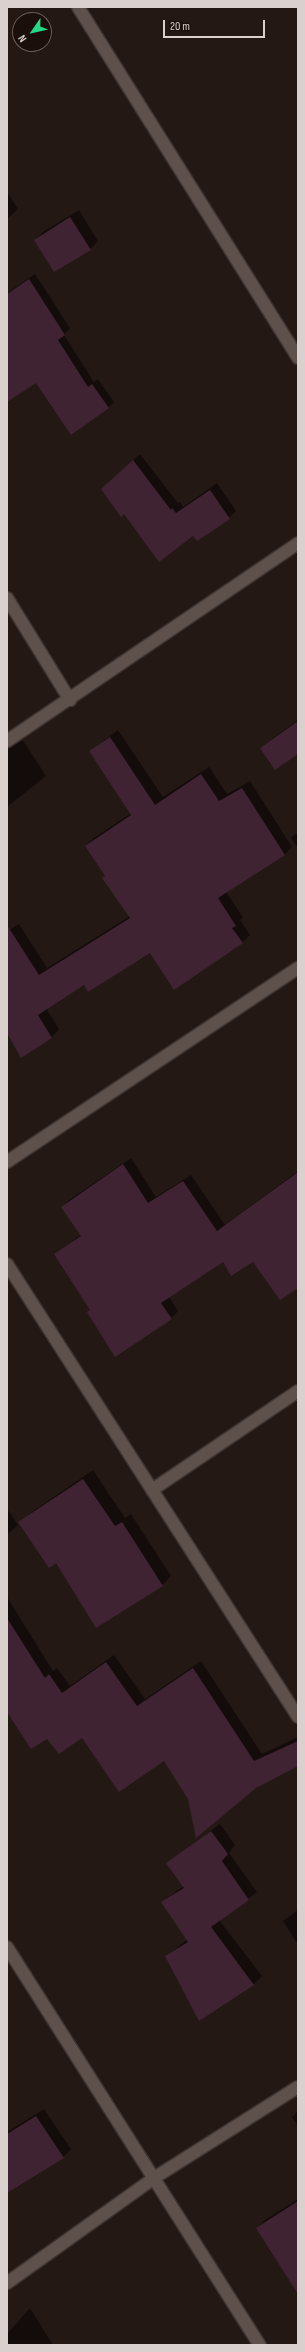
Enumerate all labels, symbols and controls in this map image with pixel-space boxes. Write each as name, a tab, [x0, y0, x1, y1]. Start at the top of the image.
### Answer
north arrow	[12, 12, 52, 52]
scale bar	[165, 12, 267, 38]
text: 20 m	[170, 19, 190, 34]
text: N	[15, 32, 29, 45]

